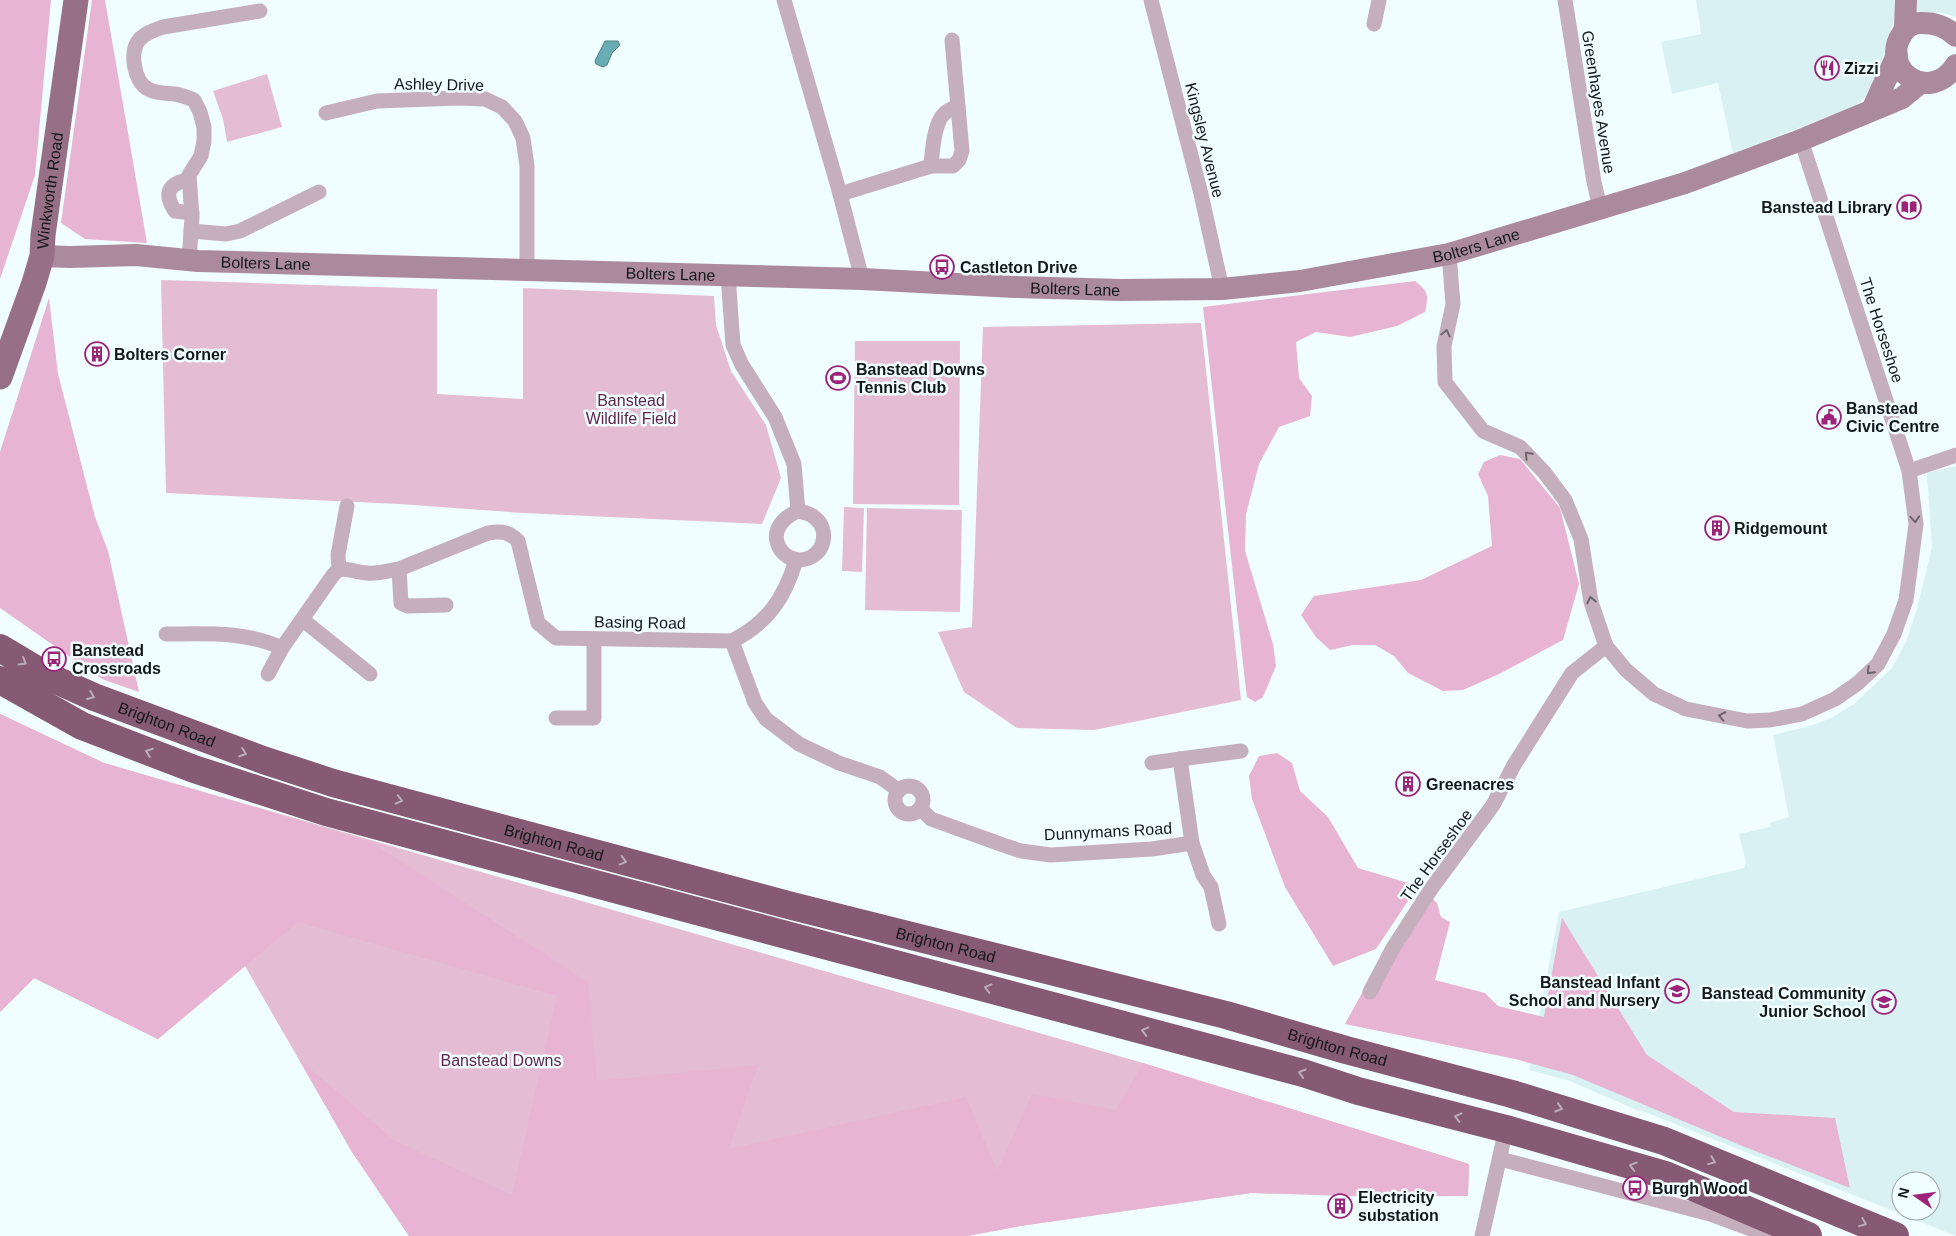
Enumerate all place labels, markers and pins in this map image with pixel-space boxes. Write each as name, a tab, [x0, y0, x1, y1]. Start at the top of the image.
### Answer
restaurant icon: Zizzi	[1814, 55, 1840, 81]
place label: Zizzi	[1844, 60, 1879, 77]
library icon: Banstead Library	[1896, 194, 1922, 220]
place label: Banstead Library	[1761, 199, 1892, 216]
bus stop icon: Castleton Drive	[929, 254, 955, 280]
place label: Castleton Drive	[960, 259, 1077, 276]
building icon: Bolters Corner	[84, 341, 110, 367]
place label: Bolters Corner	[114, 346, 226, 363]
place label: Banstead Downs Tennis Club	[856, 361, 985, 396]
sports icon: Banstead Downs Tennis Club	[825, 365, 851, 391]
place label: Banstead Civic Centre	[1846, 400, 1939, 435]
public building icon: Banstead Civic Centre	[1816, 404, 1842, 430]
building icon: Ridgemount	[1704, 515, 1730, 541]
place label: Ridgemount	[1734, 520, 1828, 537]
place label: Banstead Crossroads	[72, 642, 161, 677]
bus stop icon: Banstead Crossroads	[41, 646, 67, 672]
building icon: Greenacres	[1395, 771, 1421, 797]
place label: Greenacres	[1426, 776, 1514, 793]
place label: Banstead Infant School and Nursery	[1509, 974, 1661, 1009]
school or university icon: Banstead Infant School and Nursery	[1664, 978, 1690, 1004]
place label: Banstead Community Junior School	[1702, 985, 1866, 1020]
school or university icon: Banstead Community Junior School	[1871, 989, 1897, 1015]
bus stop icon: Burgh Wood	[1622, 1175, 1648, 1201]
place label: Burgh Wood	[1652, 1180, 1748, 1197]
place label: Electricity substation	[1358, 1189, 1439, 1224]
building icon: Electricity substation	[1327, 1193, 1353, 1219]

